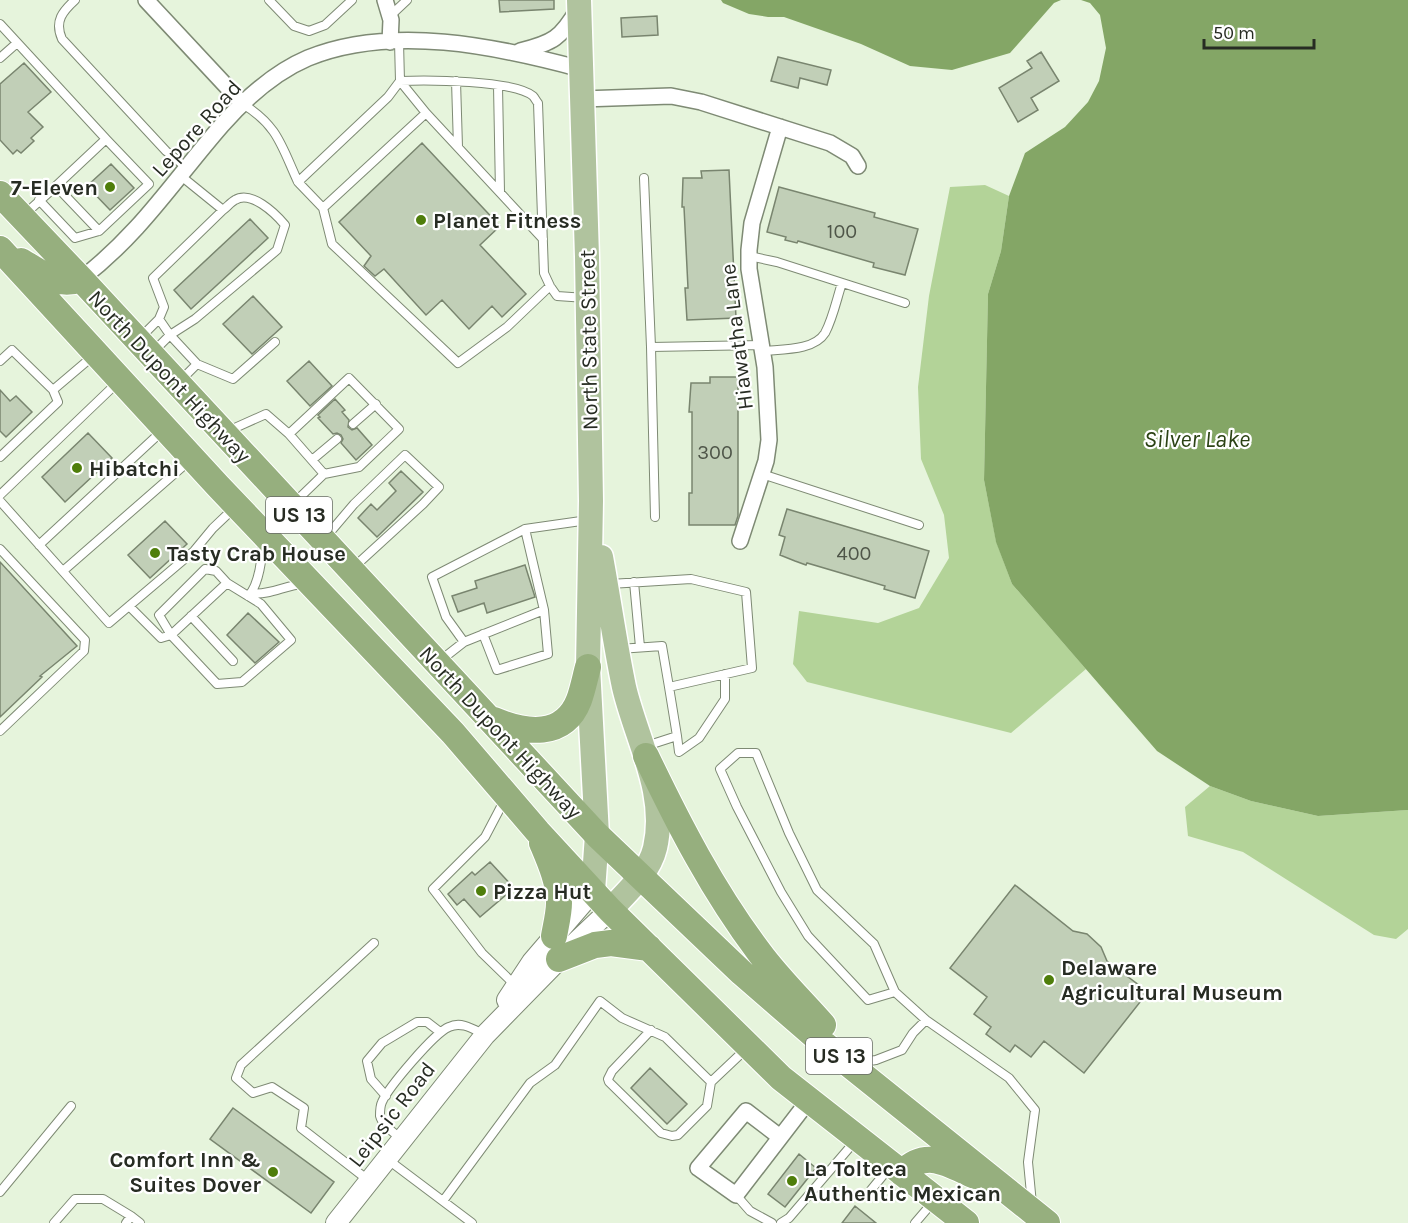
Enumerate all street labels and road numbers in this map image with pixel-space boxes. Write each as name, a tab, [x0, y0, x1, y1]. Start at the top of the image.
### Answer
street label: Lepore Road	[146, 75, 247, 183]
street label: North State Street	[574, 249, 604, 431]
street label: Hiawatha Lane	[715, 262, 759, 412]
street label: North Dupont Highway	[83, 285, 256, 468]
road number: US 13	[266, 497, 332, 533]
street label: North Dupont Highway	[414, 641, 587, 824]
road number: US 13	[806, 1038, 872, 1074]
street label: Leipsic Road	[343, 1057, 441, 1172]

